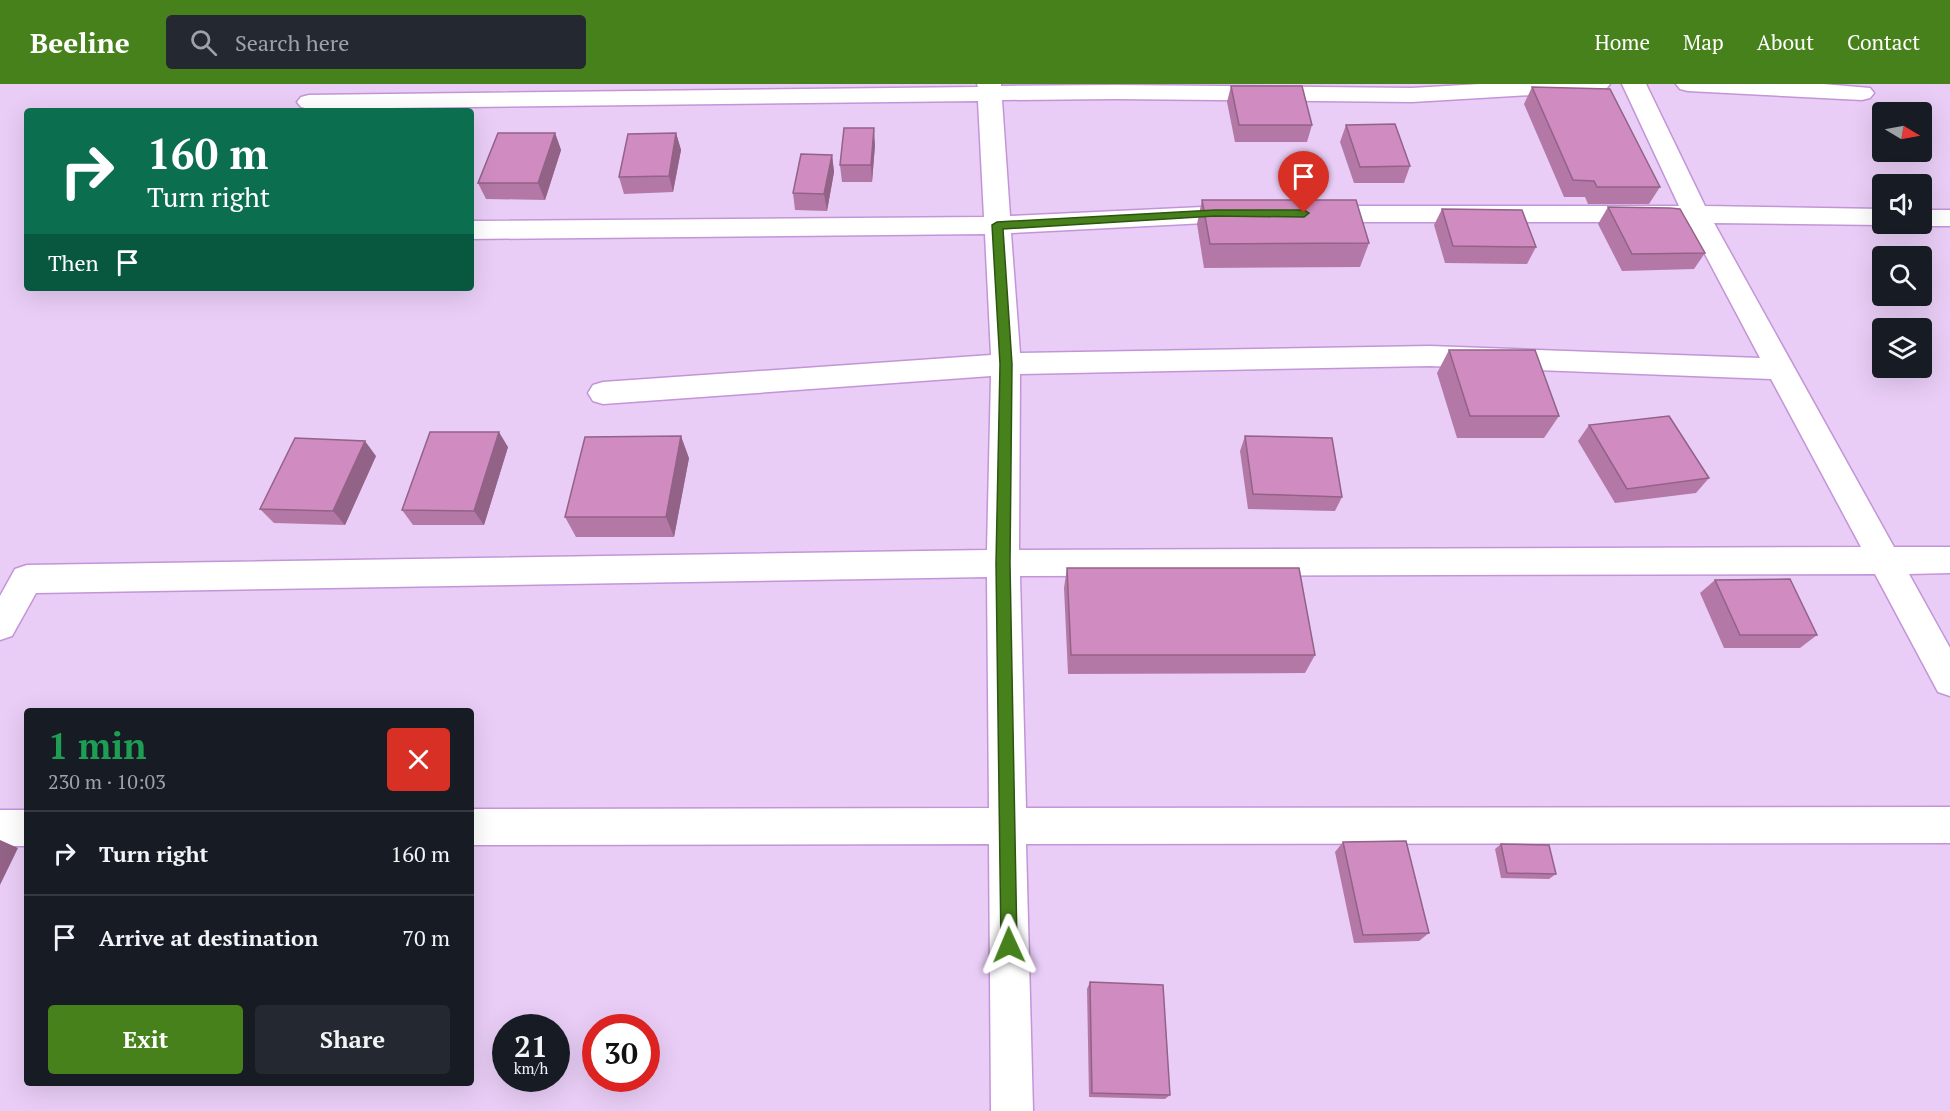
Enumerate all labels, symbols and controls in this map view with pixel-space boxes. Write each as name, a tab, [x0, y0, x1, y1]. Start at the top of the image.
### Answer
search box	[166, 15, 586, 69]
text: Beeline	[30, 24, 130, 61]
icon: search	[187, 26, 220, 59]
text: Search here	[235, 28, 349, 57]
text: Home	[1594, 28, 1650, 56]
text: Map	[1683, 28, 1724, 56]
text: About	[1757, 28, 1814, 56]
text: Contact	[1847, 28, 1920, 56]
north arrow	[1872, 102, 1932, 162]
map controls	[1872, 102, 1932, 378]
text: 160 m	[147, 125, 268, 181]
icon: right	[48, 132, 126, 210]
pin	[1278, 151, 1329, 213]
icon: arrive	[1287, 160, 1320, 193]
button: sound	[1872, 174, 1932, 234]
text: Turn right	[147, 179, 270, 215]
icon: arrive	[111, 246, 144, 279]
button: search	[1872, 246, 1932, 306]
text: Then	[48, 248, 99, 277]
button: layers	[1872, 318, 1932, 378]
text: 1 min	[48, 722, 146, 769]
button: close	[387, 728, 450, 791]
text: 230 m · 10:03	[48, 768, 166, 795]
icon: right	[48, 837, 81, 870]
text: Turn right	[99, 839, 208, 868]
text: 160 m	[390, 839, 450, 868]
position arrow	[977, 913, 1041, 977]
icon: arrive	[48, 921, 81, 954]
text: Arrive at destination	[99, 923, 318, 952]
text: 70 m	[402, 923, 450, 952]
button: Exit	[48, 1005, 243, 1074]
button: Share	[255, 1005, 450, 1074]
speed limit sign: 30	[582, 1014, 660, 1092]
text: 21	[514, 1026, 548, 1066]
text: km/h	[514, 1058, 548, 1078]

